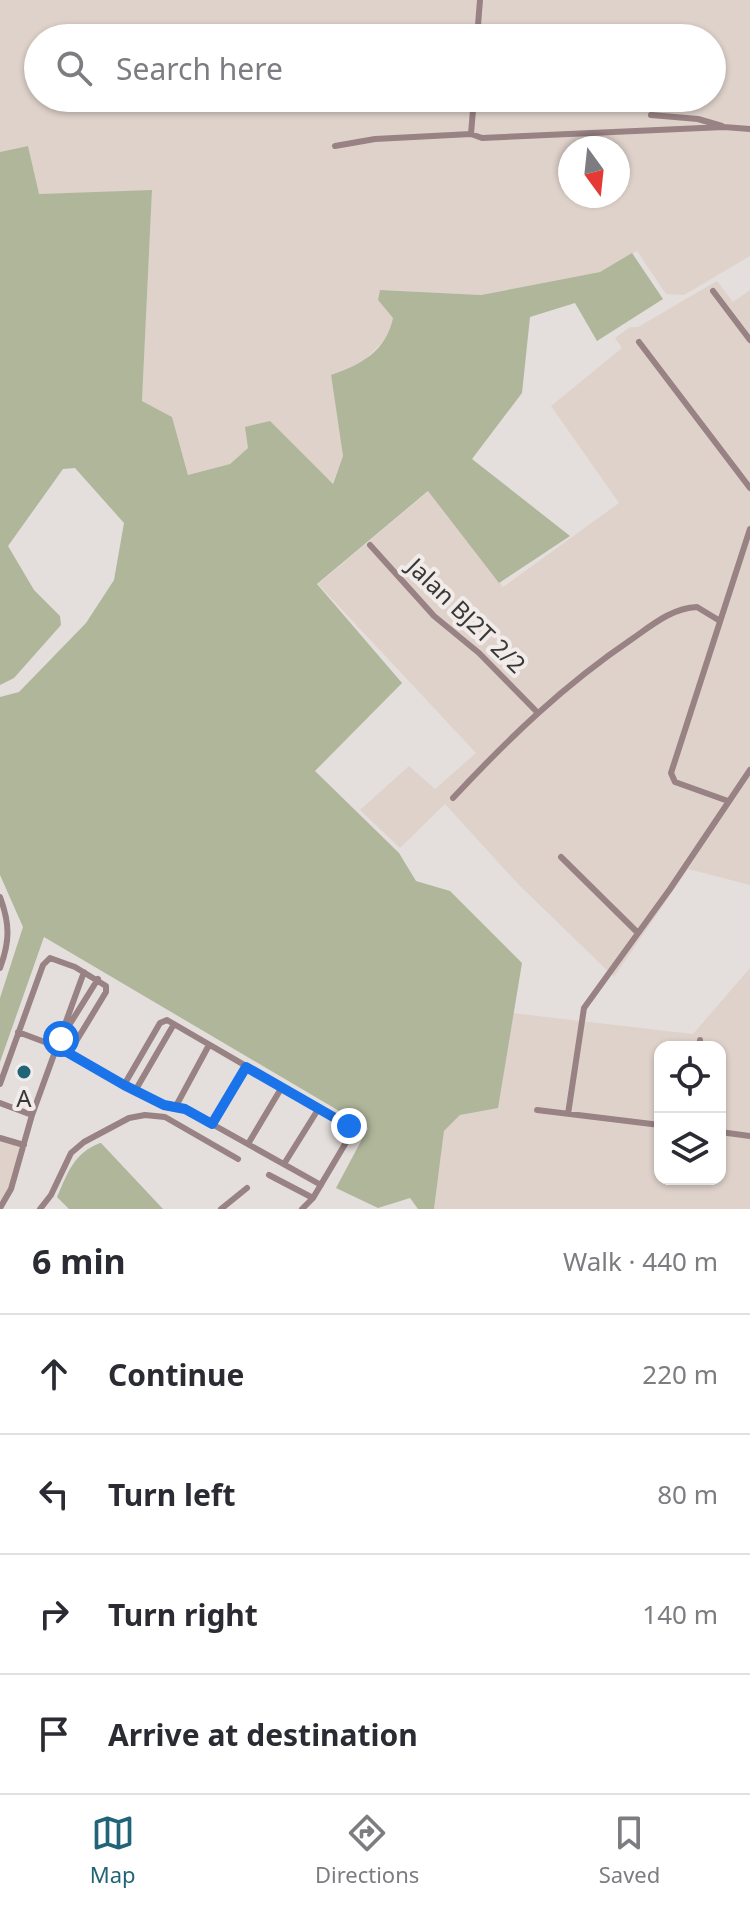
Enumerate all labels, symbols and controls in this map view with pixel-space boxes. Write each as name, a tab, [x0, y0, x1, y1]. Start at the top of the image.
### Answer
search box	[24, 24, 726, 112]
icon: search	[52, 46, 96, 90]
text: Search here	[116, 48, 283, 89]
north arrow	[558, 136, 630, 208]
street label: Jalan BJ2T 2/2	[399, 549, 533, 680]
route start	[43, 1021, 79, 1057]
map controls	[654, 1041, 726, 1185]
button: locate	[654, 1041, 726, 1113]
marker: A	[15, 1063, 33, 1081]
place label: A	[16, 1081, 32, 1114]
route end	[331, 1108, 367, 1144]
button: layers	[654, 1113, 726, 1185]
text: 6 min	[32, 1238, 126, 1284]
text: Walk · 440 m	[563, 1243, 718, 1279]
icon: ahead	[32, 1352, 76, 1396]
text: Continue	[108, 1354, 244, 1395]
text: 220 m	[642, 1356, 718, 1392]
icon: left	[32, 1472, 76, 1516]
text: Turn left	[108, 1474, 236, 1515]
text: 80 m	[657, 1476, 718, 1512]
icon: right	[32, 1592, 76, 1636]
text: Turn right	[108, 1594, 258, 1635]
text: 140 m	[642, 1596, 718, 1632]
icon: arrive	[32, 1712, 76, 1756]
text: Arrive at destination	[108, 1714, 418, 1755]
tab: Map	[90, 1811, 136, 1889]
tab: Directions	[315, 1811, 419, 1889]
tab: Saved	[599, 1811, 660, 1889]

